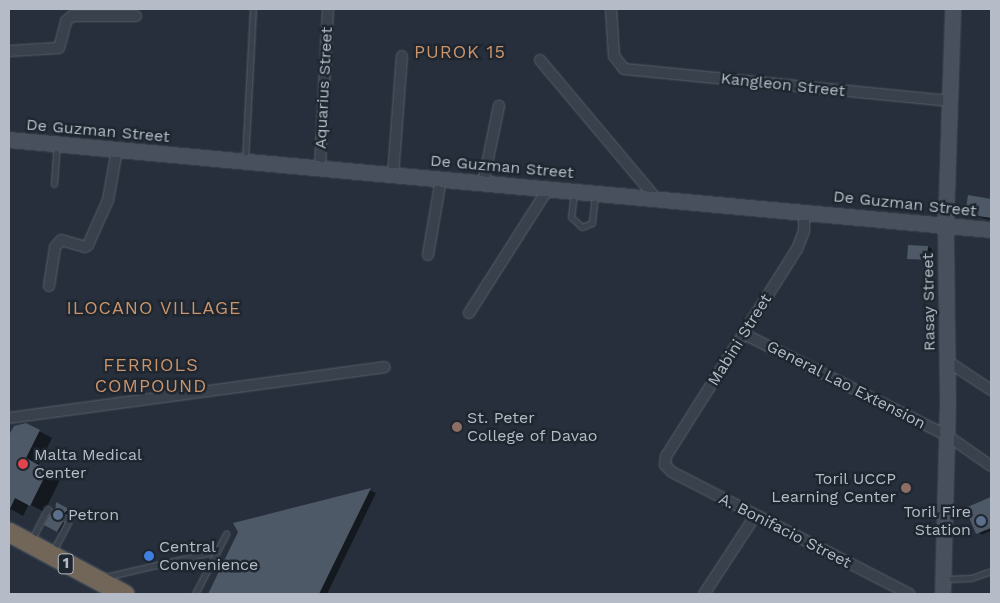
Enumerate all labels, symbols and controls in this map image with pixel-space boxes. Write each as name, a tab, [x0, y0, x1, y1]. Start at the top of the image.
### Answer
street label: Aquarius Street	[311, 27, 337, 149]
district label: PUROK 15	[413, 41, 507, 63]
street label: Kangleon Street	[720, 69, 846, 101]
street label: De Guzman Street	[25, 115, 171, 147]
street label: De Guzman Street	[429, 151, 575, 183]
street label: De Guzman Street	[832, 187, 978, 221]
street label: Rasay Street	[919, 253, 939, 351]
street label: Mabini Street	[704, 291, 776, 389]
district label: ILOCANO VILLAGE	[64, 297, 244, 319]
street label: General Lao Extension	[763, 336, 929, 434]
district label: FERRIOLS COMPOUND	[94, 355, 208, 398]
place label: St. Peter College of Davao	[467, 408, 598, 446]
marker: St. Peter College of Davao	[451, 421, 463, 433]
place label: Malta Medical Center	[34, 445, 142, 483]
marker: Malta Medical Center	[16, 457, 30, 471]
place label: Toril UCCP Learning Center	[771, 469, 896, 507]
marker: Toril UCCP Learning Center	[900, 482, 912, 494]
street label: A. Bonifacio Street	[716, 489, 854, 573]
place label: Toril Fire Station	[903, 502, 971, 540]
place label: Petron	[68, 505, 119, 525]
marker: Petron	[52, 509, 64, 521]
marker: Toril Fire Station	[975, 515, 987, 527]
place label: Central Convenience	[159, 537, 258, 575]
marker: Central Convenience	[143, 550, 155, 562]
road number: 1	[57, 552, 75, 576]

